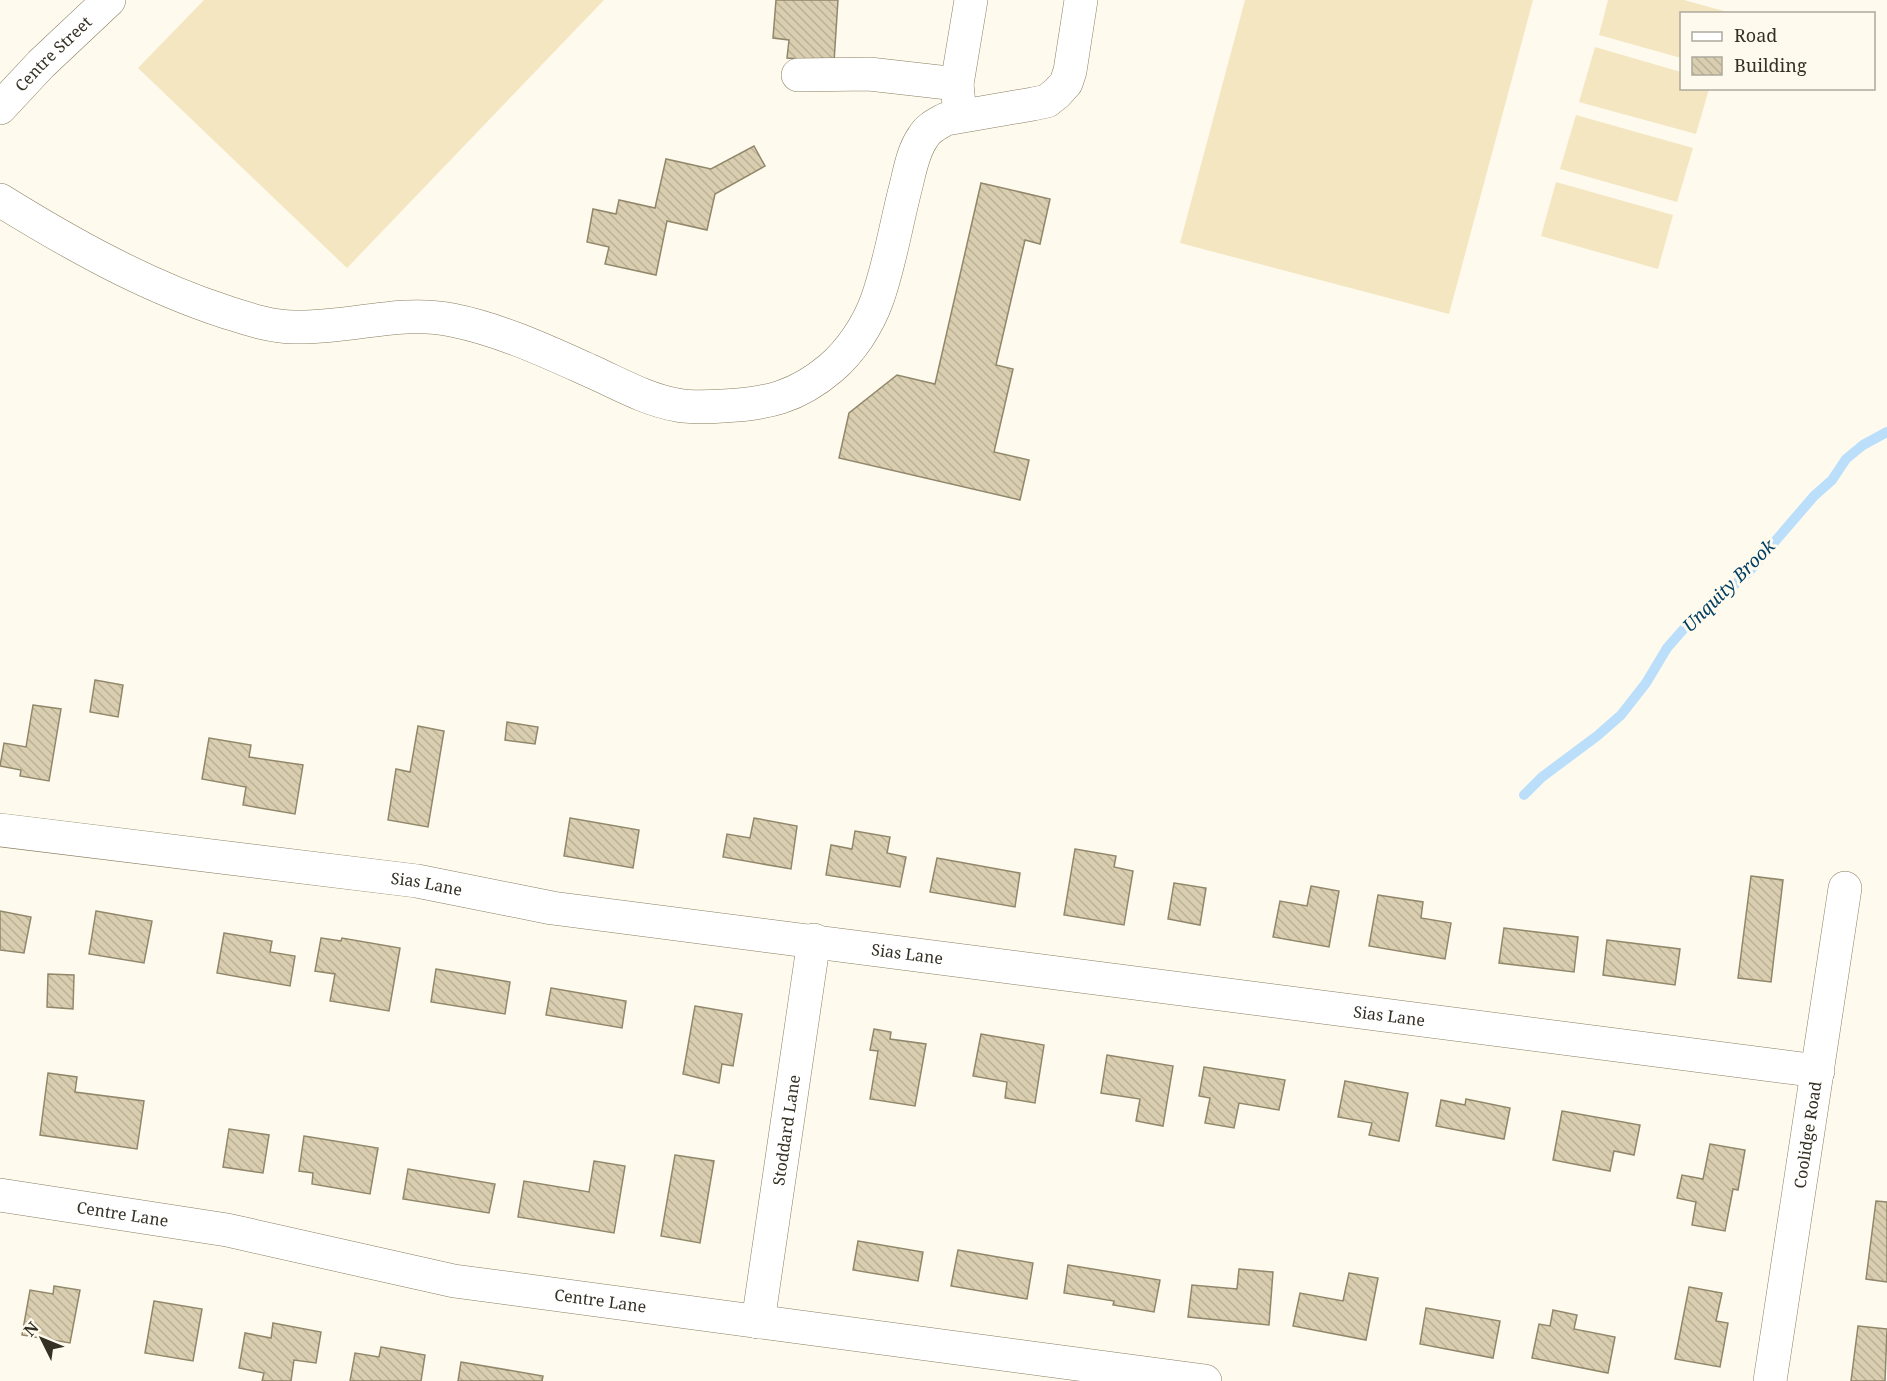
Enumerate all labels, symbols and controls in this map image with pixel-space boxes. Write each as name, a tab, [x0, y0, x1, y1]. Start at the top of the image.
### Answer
street label: Centre Street	[10, 11, 97, 96]
legend	[1680, 12, 1875, 90]
text: Road	[1734, 23, 1777, 47]
text: Building	[1734, 53, 1807, 77]
water label: Unquity Brook	[1677, 533, 1780, 637]
street label: Sias Lane	[390, 867, 464, 901]
street label: Sias Lane	[870, 938, 944, 969]
street label: Sias Lane	[1352, 1000, 1426, 1031]
street label: Stoddard Lane	[767, 1073, 805, 1187]
street label: Coolidge Road	[1788, 1080, 1826, 1190]
street label: Centre Lane	[75, 1196, 170, 1232]
street label: Centre Lane	[553, 1283, 648, 1317]
north arrow	[12, 1309, 72, 1369]
text: N	[19, 1316, 44, 1341]

